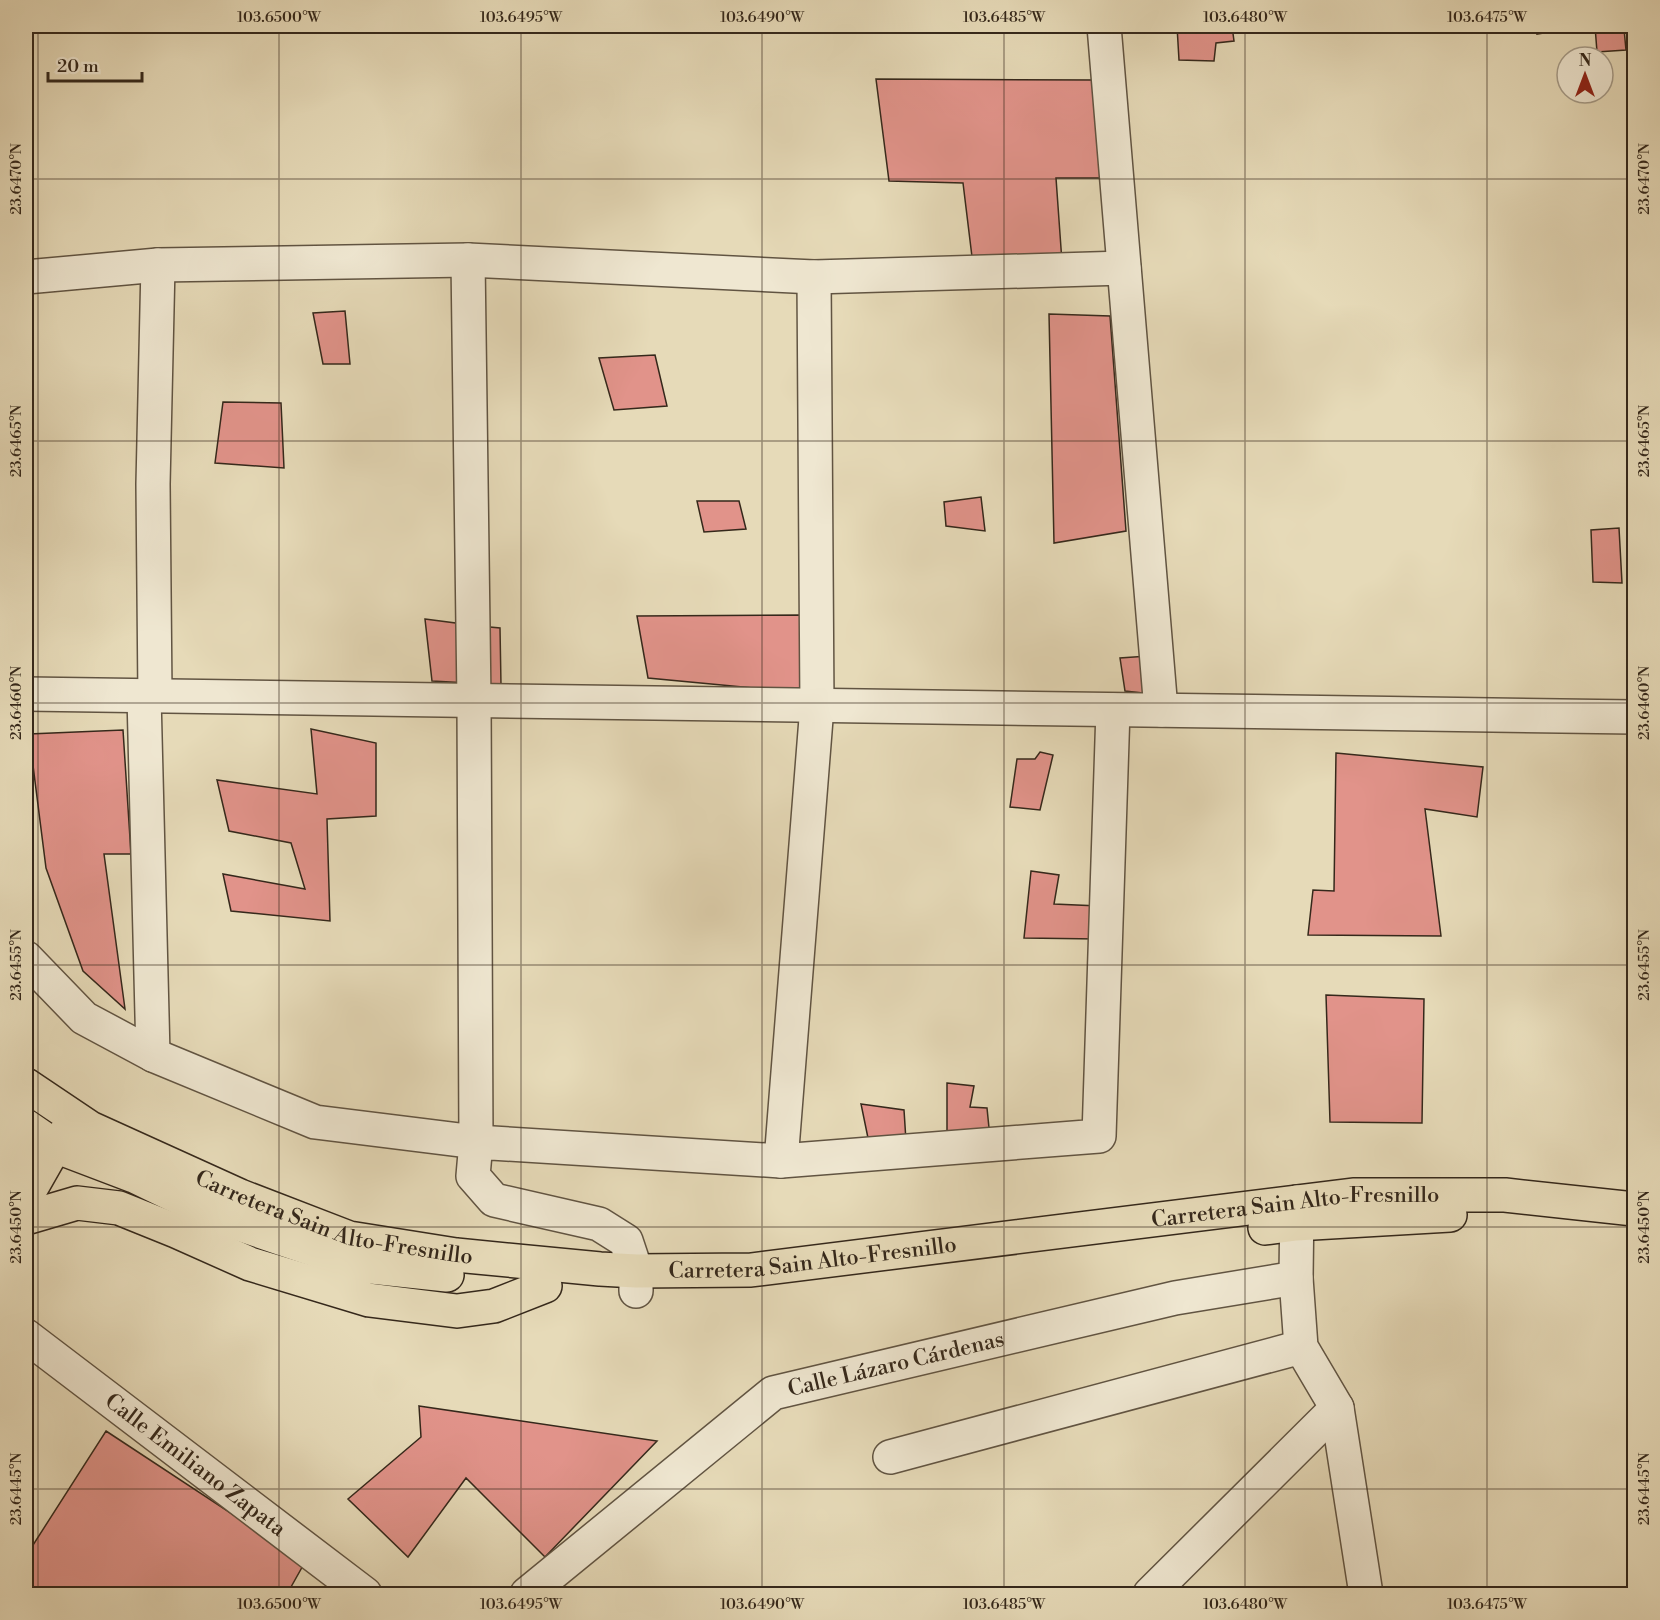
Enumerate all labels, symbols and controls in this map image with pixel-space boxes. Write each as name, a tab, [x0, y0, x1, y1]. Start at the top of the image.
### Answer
text: 103.6500°W	[237, 8, 321, 27]
text: 103.6495°W	[480, 8, 563, 27]
text: 103.6490°W	[720, 8, 804, 27]
text: 103.6485°W	[963, 8, 1046, 27]
text: 103.6480°W	[1203, 8, 1287, 27]
text: 103.6475°W	[1447, 8, 1527, 27]
scale bar	[48, 45, 142, 83]
north arrow	[1555, 45, 1615, 105]
text: N	[1579, 51, 1592, 71]
text: 20 m	[57, 55, 99, 78]
text: 23.6470°N	[7, 143, 26, 215]
text: 23.6470°N	[1635, 143, 1654, 215]
text: 23.6465°N	[7, 405, 26, 477]
text: 23.6465°N	[1635, 405, 1654, 477]
text: 23.6460°N	[7, 666, 26, 740]
text: 23.6460°N	[1635, 666, 1654, 740]
text: 23.6455°N	[7, 929, 26, 1001]
text: 23.6455°N	[1635, 929, 1654, 1001]
street label: Carretera Sain Alto-Fresnillo	[191, 1164, 474, 1270]
street label: Carretera Sain Alto-Fresnillo	[1150, 1182, 1439, 1234]
text: 23.6450°N	[7, 1190, 26, 1264]
text: 23.6450°N	[1635, 1190, 1654, 1264]
street label: Carretera Sain Alto-Fresnillo	[668, 1231, 958, 1284]
street label: Calle Lázaro Cárdenas	[785, 1325, 1007, 1403]
street label: Calle Emiliano Zapata	[100, 1388, 292, 1543]
text: 23.6445°N	[7, 1453, 26, 1525]
text: 23.6445°N	[1635, 1453, 1654, 1525]
text: 103.6500°W	[237, 1595, 321, 1614]
text: 103.6495°W	[480, 1595, 563, 1614]
text: 103.6490°W	[720, 1595, 804, 1614]
text: 103.6485°W	[963, 1595, 1046, 1614]
text: 103.6480°W	[1203, 1595, 1287, 1614]
text: 103.6475°W	[1447, 1595, 1527, 1614]

